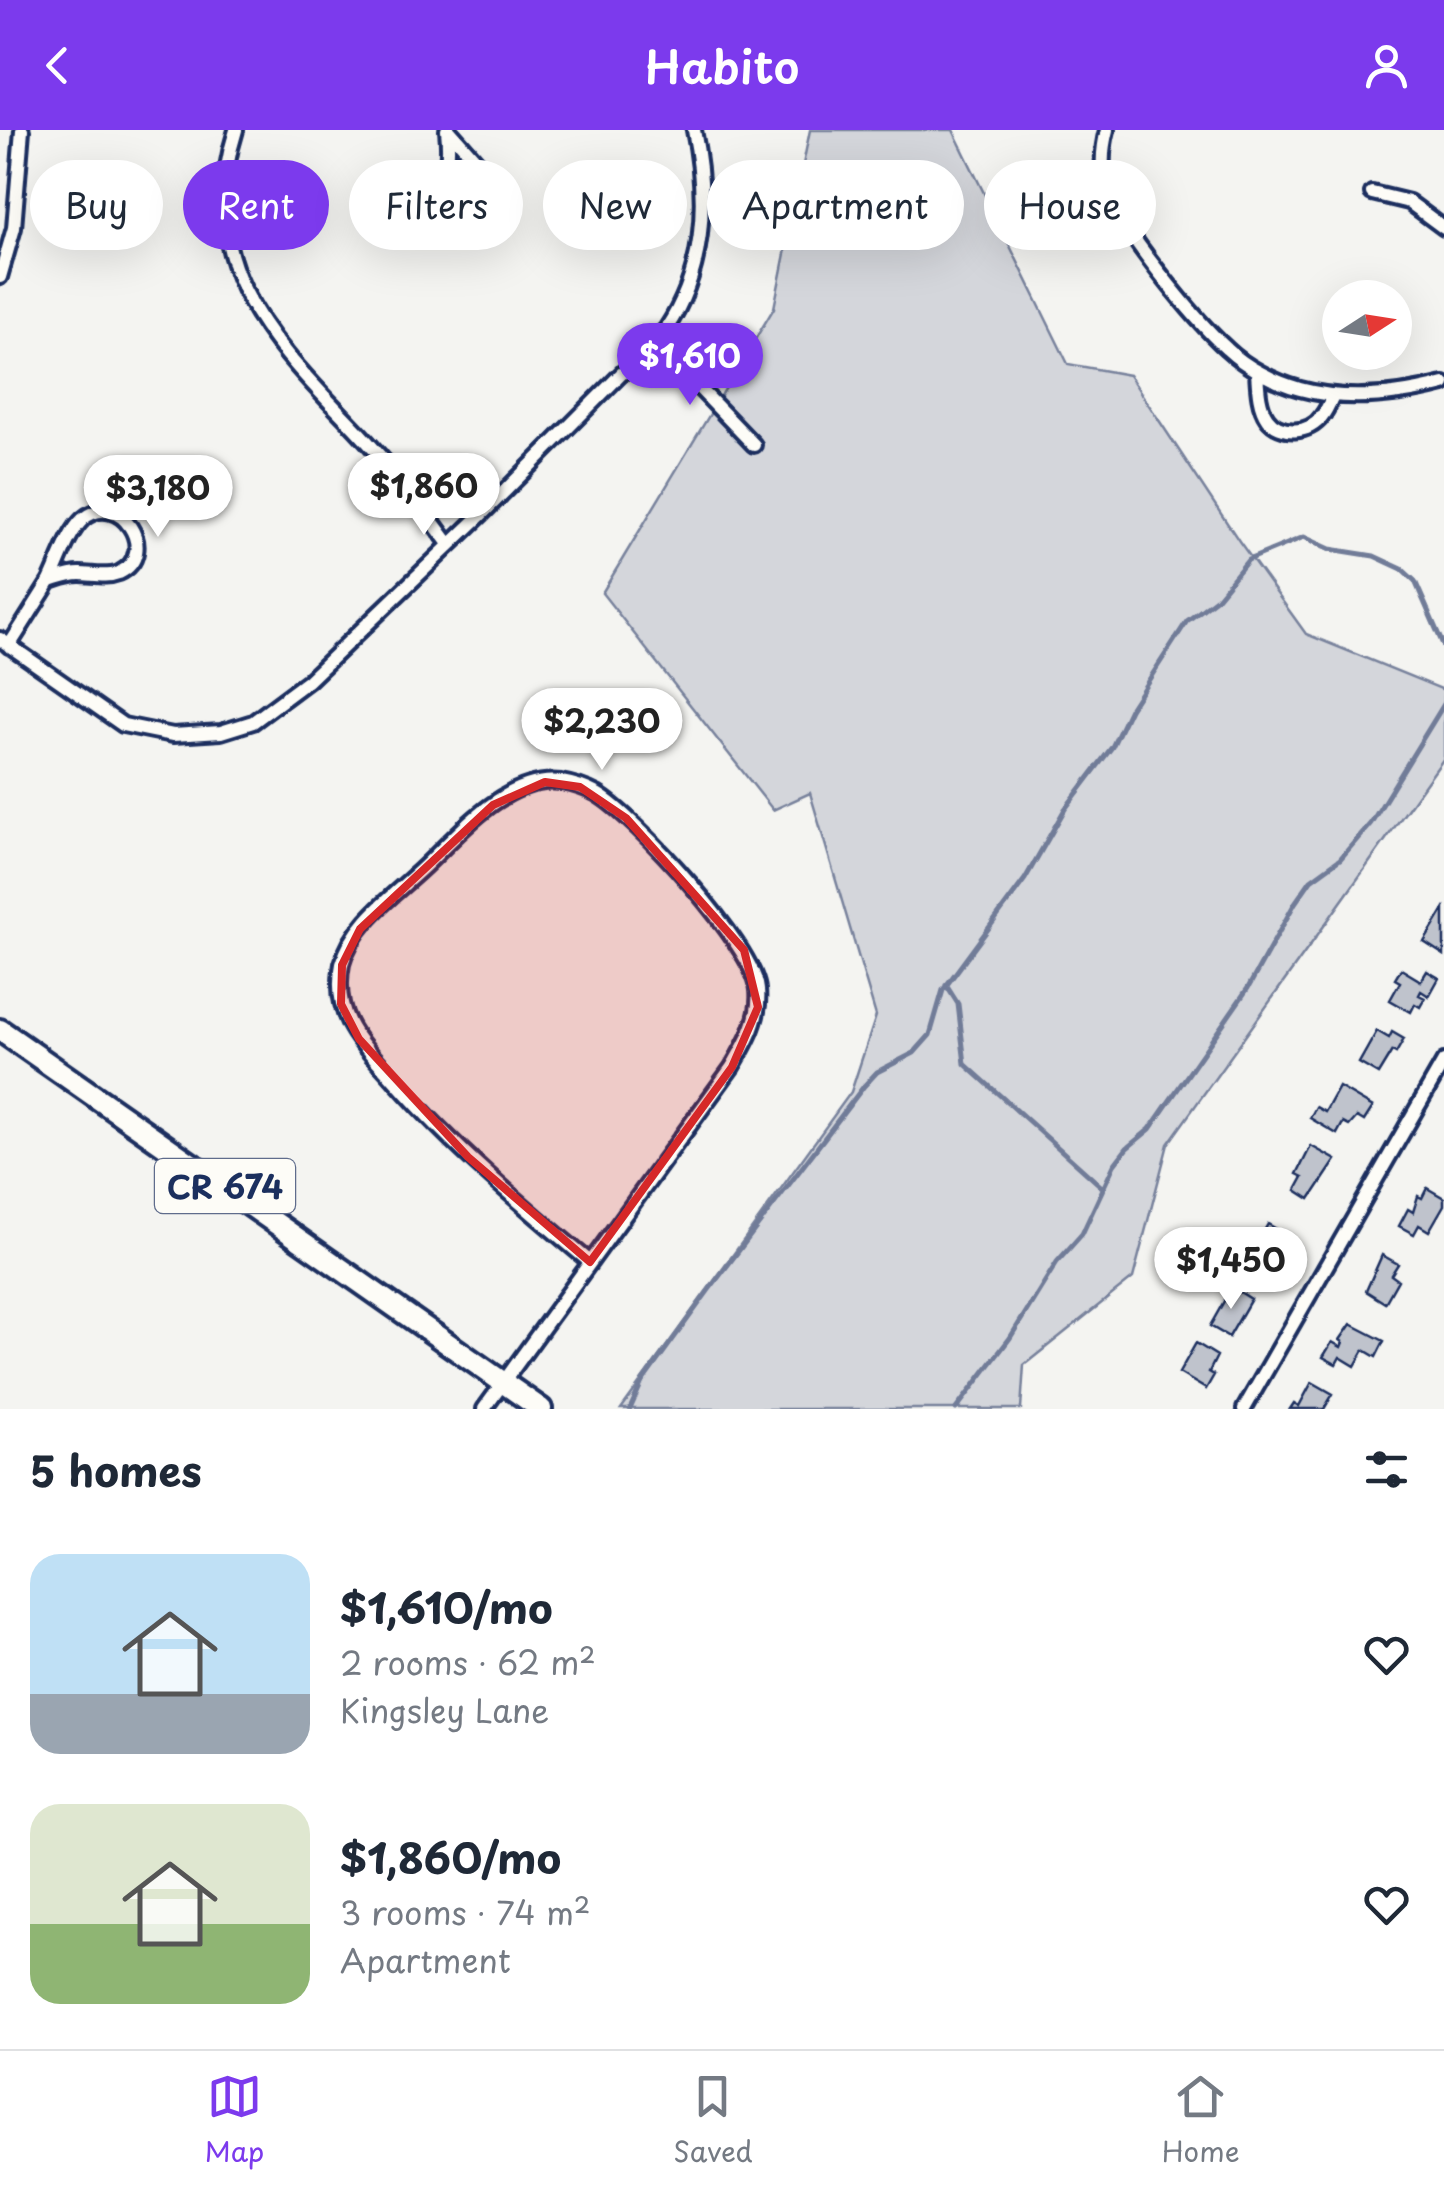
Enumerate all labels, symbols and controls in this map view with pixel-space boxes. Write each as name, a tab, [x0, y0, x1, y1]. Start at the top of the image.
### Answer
text: Habito	[645, 31, 799, 99]
icon: back	[30, 38, 85, 93]
icon: person	[1359, 38, 1414, 93]
chip: Buy	[30, 160, 163, 250]
chip: Rent	[183, 160, 329, 250]
chip: Filters	[349, 160, 523, 250]
chip: New	[543, 160, 687, 250]
chip: Apartment	[707, 160, 964, 250]
chip: House	[984, 160, 1156, 250]
north arrow	[1322, 280, 1412, 370]
map controls	[1322, 280, 1412, 370]
pin: $1,610	[609, 323, 771, 408]
text: $1,610	[639, 331, 741, 379]
pin: $1,860	[343, 453, 505, 538]
pin: $3,180	[77, 455, 239, 540]
text: $1,860	[370, 461, 478, 509]
text: $3,180	[106, 463, 210, 511]
pin: $2,230	[521, 688, 683, 773]
text: $2,230	[543, 696, 661, 744]
road number: CR 674	[155, 1159, 295, 1213]
pin: $1,450	[1150, 1227, 1312, 1312]
text: $1,450	[1176, 1235, 1286, 1283]
text: 5 homes	[30, 1438, 202, 1501]
icon: filters	[1359, 1442, 1414, 1497]
text: $1,610/mo	[340, 1575, 553, 1638]
icon: home	[110, 1594, 230, 1714]
icon: heart	[1359, 1627, 1414, 1682]
text: 2 rooms · 62 m²	[340, 1638, 596, 1686]
text: Kingsley Lane	[340, 1686, 549, 1734]
text: $1,860/mo	[340, 1825, 561, 1888]
icon: home	[110, 1844, 230, 1964]
icon: heart	[1359, 1877, 1414, 1932]
text: 3 rooms · 74 m²	[340, 1888, 590, 1936]
text: Apartment	[340, 1936, 511, 1984]
tab: Map	[204, 2069, 264, 2172]
tab: Saved	[673, 2069, 753, 2172]
tab: Home	[1162, 2069, 1240, 2172]

